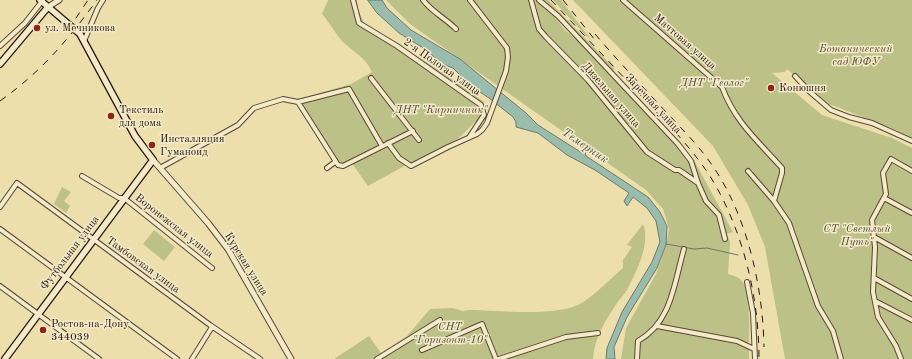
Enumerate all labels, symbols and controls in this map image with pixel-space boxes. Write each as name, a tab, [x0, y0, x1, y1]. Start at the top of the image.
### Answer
street label: Мачтовая улица	[651, 11, 719, 73]
place label: ул. Мечникова	[45, 21, 115, 35]
marker: ул. Мечникова	[32, 23, 42, 33]
street label: 2-я Пологая улица	[401, 35, 483, 99]
park label: Ботанический сад ЮФУ	[819, 42, 893, 68]
street label: Дизельная улица	[579, 60, 643, 130]
street label: Заречная улица	[622, 71, 684, 137]
park label: ДНТ "Геолог"	[680, 76, 748, 90]
place label: Конюшня	[779, 81, 826, 95]
marker: Конюшня	[766, 83, 776, 93]
place label: Текстиль для дома	[119, 103, 163, 129]
park label: ДНТ "Кирпичник"	[394, 103, 488, 117]
marker: Текстиль для дома	[106, 111, 116, 121]
water label: Темерник	[559, 125, 611, 167]
place label: Инсталляция Гуманоид	[160, 132, 224, 158]
marker: Инсталляция Гуманоид	[147, 140, 157, 150]
street label: Воронежская улица	[132, 191, 216, 261]
street label: Футбольная улица	[38, 213, 102, 293]
park label: СТ "Светлый Путь"	[823, 222, 891, 248]
street label: Курская улица	[221, 230, 271, 298]
street label: Тамбовская улица	[104, 234, 182, 296]
place label: Ростов-на-Дону 344039	[51, 317, 129, 343]
park label: СНТ "Горизонт-10"	[413, 320, 487, 346]
marker: Ростов-на-Дону 344039	[38, 325, 48, 335]

